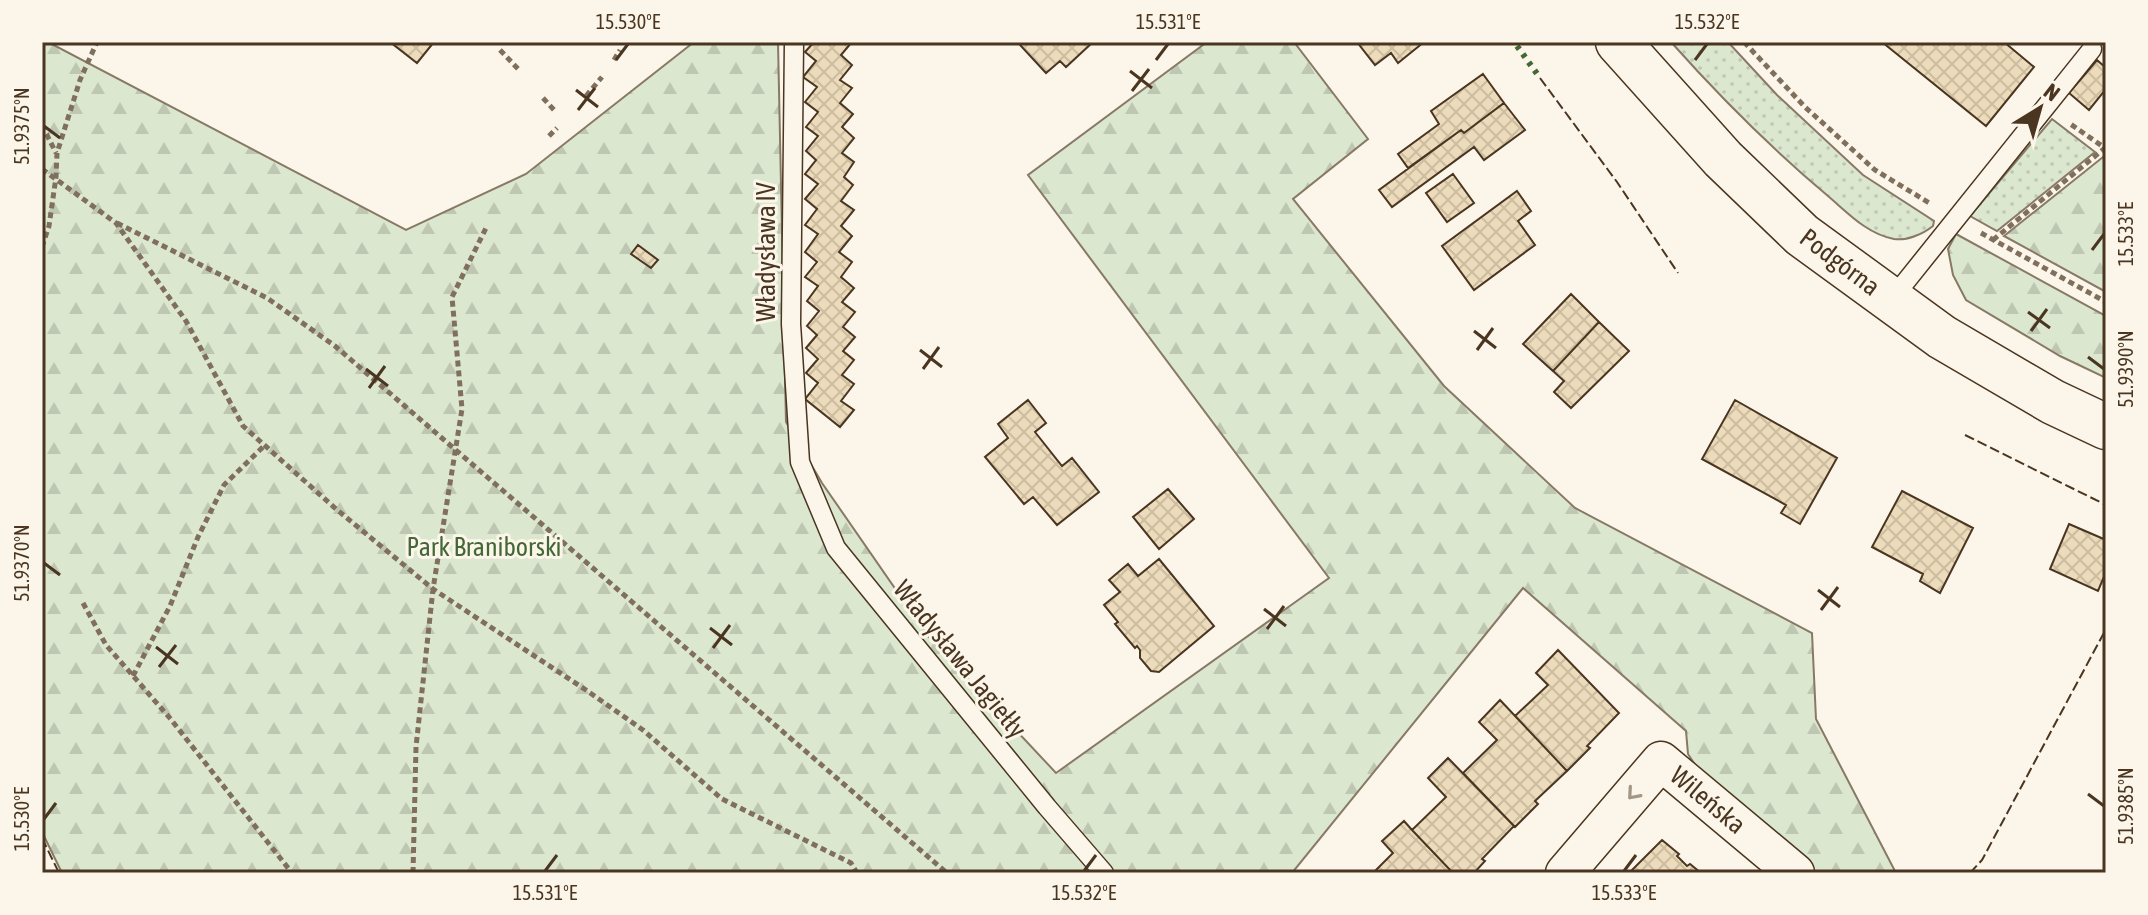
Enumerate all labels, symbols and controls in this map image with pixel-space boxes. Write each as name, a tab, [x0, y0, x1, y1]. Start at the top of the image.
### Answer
text: 15.530°E	[596, 10, 661, 33]
text: 15.531°E	[1136, 10, 1201, 33]
text: 15.532°E	[1675, 10, 1740, 33]
north arrow	[2000, 68, 2080, 148]
text: N	[2039, 78, 2065, 106]
text: 51.9375°N	[10, 87, 33, 165]
street label: Władysława IV	[751, 182, 781, 322]
text: 15.533°E	[2114, 201, 2137, 266]
street label: Podgórna	[1794, 222, 1886, 302]
text: 51.9390°N	[2114, 330, 2137, 408]
text: 51.9370°N	[10, 524, 33, 602]
park label: Park Braniborski	[406, 532, 562, 562]
street label: Władysława Jagiełły	[887, 574, 1033, 744]
street label: Wileńska	[1664, 760, 1752, 840]
text: 51.9385°N	[2114, 767, 2137, 845]
one-way arrow	[1628, 784, 1643, 799]
text: 15.530°E	[10, 786, 33, 851]
text: 15.531°E	[513, 881, 578, 904]
text: 15.532°E	[1052, 881, 1117, 904]
text: 15.533°E	[1592, 881, 1657, 904]

